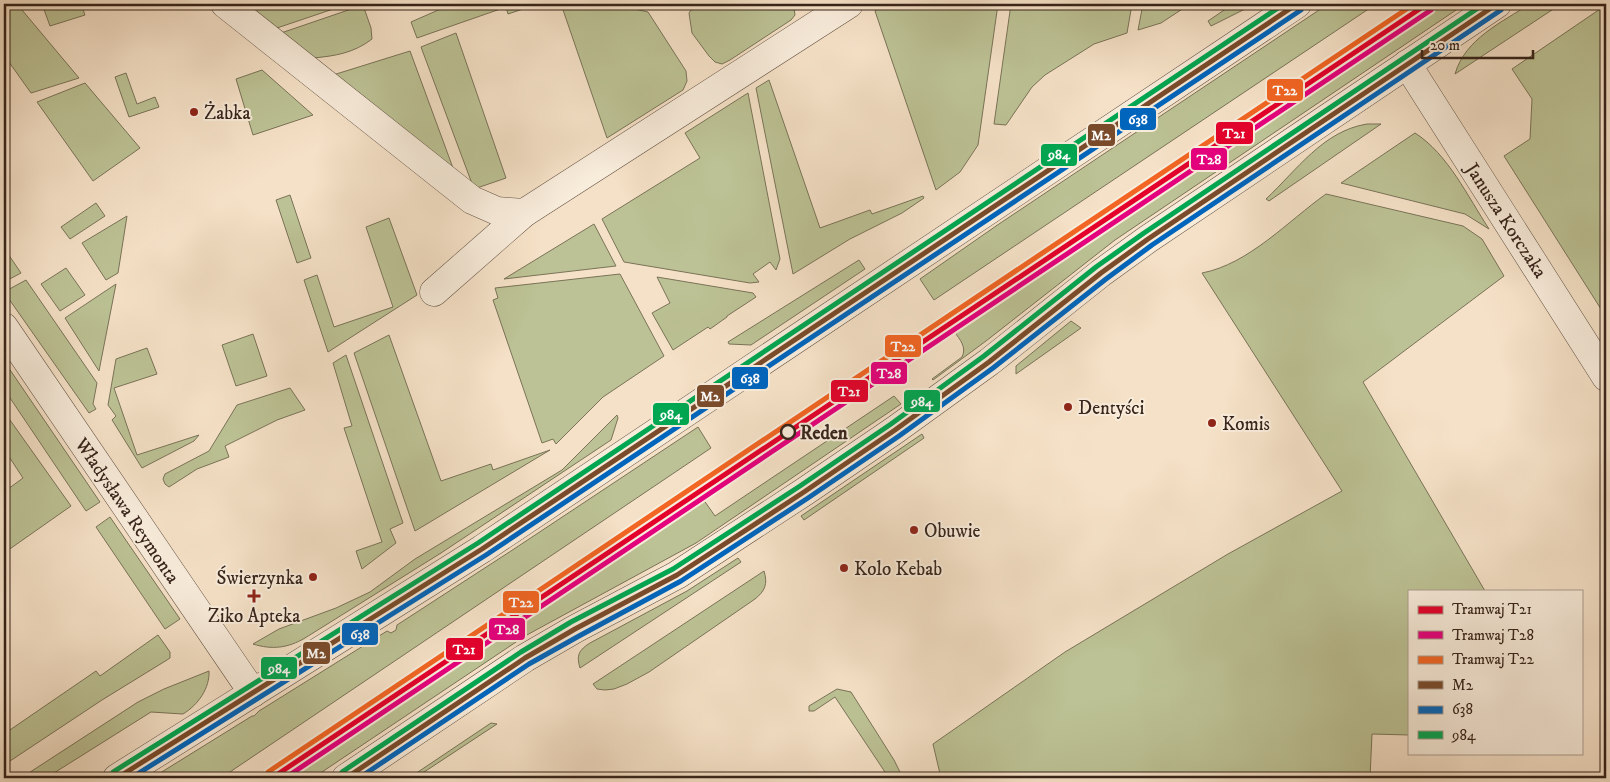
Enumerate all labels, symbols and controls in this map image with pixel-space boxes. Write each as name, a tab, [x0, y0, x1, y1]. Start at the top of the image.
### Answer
scale bar	[1422, 28, 1534, 60]
text: 20 m	[1430, 36, 1460, 55]
line badge: T22	[1266, 78, 1304, 102]
text: T22	[1272, 82, 1298, 100]
place label: Żabka	[204, 101, 251, 125]
marker: Żabka	[188, 106, 200, 118]
line badge: 638	[1119, 107, 1157, 131]
text: 638	[1128, 111, 1148, 129]
line badge: T21	[1215, 121, 1254, 145]
line badge: M2	[1087, 123, 1116, 147]
text: T21	[1222, 125, 1245, 143]
text: M2	[1091, 127, 1112, 145]
line badge: 984	[1040, 143, 1078, 167]
text: 984	[1047, 146, 1071, 164]
line badge: T28	[1190, 147, 1228, 171]
text: T28	[1196, 151, 1221, 169]
street label: Janusza Korczaka	[1459, 157, 1551, 283]
line badge: T22	[884, 334, 922, 358]
text: T22	[890, 338, 916, 356]
line badge: T28	[870, 361, 908, 385]
text: T28	[876, 365, 901, 383]
line badge: 638	[731, 366, 769, 390]
text: 638	[740, 370, 760, 388]
line badge: T21	[830, 379, 869, 403]
text: T21	[837, 383, 860, 401]
line badge: M2	[696, 384, 725, 408]
text: M2	[700, 388, 721, 406]
line badge: 984	[903, 389, 941, 413]
text: 984	[910, 393, 934, 411]
place label: Dentyści	[1078, 397, 1144, 420]
marker: Dentyści	[1062, 401, 1074, 413]
line badge: 984	[652, 402, 690, 426]
text: 984	[659, 406, 683, 424]
place label: Komis	[1222, 413, 1270, 436]
marker: Komis	[1206, 417, 1218, 429]
place label: Reden	[800, 422, 849, 445]
marker: Reden	[780, 424, 796, 440]
street label: Władysława Reymonta	[69, 433, 184, 588]
place label: Obuwie	[924, 520, 981, 543]
marker: Obuwie	[908, 524, 920, 536]
place label: Kolo Kebab	[854, 558, 942, 581]
marker: Kolo Kebab	[838, 562, 850, 574]
place label: Świerzynka	[217, 565, 303, 590]
marker: Świerzynka	[307, 571, 319, 583]
marker: Ziko Apteka	[248, 590, 260, 602]
line badge: T22	[502, 590, 540, 614]
legend	[1408, 590, 1582, 754]
text: T22	[508, 594, 534, 612]
text: Tramwaj T21	[1452, 600, 1532, 619]
place label: Ziko Apteka	[208, 605, 300, 628]
line badge: T28	[488, 617, 526, 641]
text: T28	[494, 621, 519, 639]
line badge: 638	[341, 622, 379, 646]
text: 638	[350, 626, 370, 644]
text: Tramwaj T28	[1452, 626, 1534, 645]
line badge: T21	[445, 637, 484, 661]
line badge: M2	[302, 641, 331, 665]
text: T21	[452, 641, 475, 659]
text: M2	[306, 645, 327, 663]
text: Tramwaj T22	[1452, 650, 1534, 669]
line badge: 984	[260, 656, 298, 680]
text: 984	[267, 660, 291, 678]
text: M2	[1452, 676, 1474, 695]
text: 638	[1452, 700, 1473, 719]
text: 984	[1451, 726, 1476, 745]

